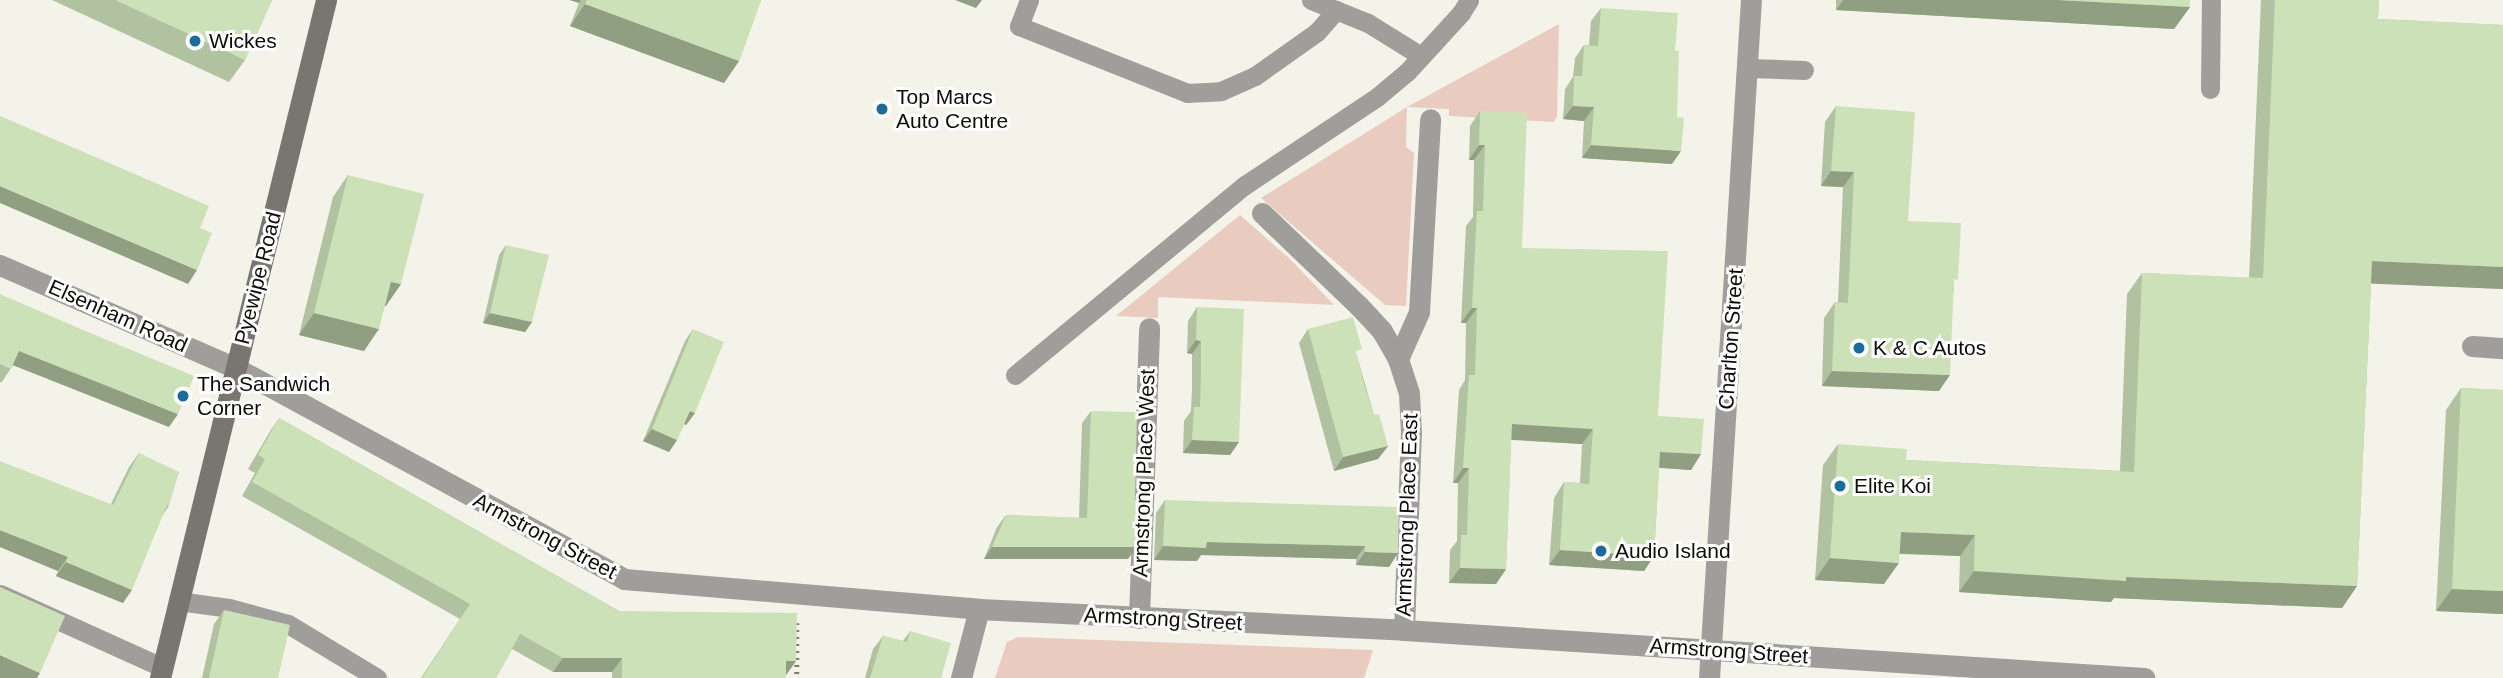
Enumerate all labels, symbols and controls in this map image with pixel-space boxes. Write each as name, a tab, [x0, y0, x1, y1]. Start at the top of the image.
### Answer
place label: Wickes	[209, 28, 277, 54]
marker: Wickes	[187, 33, 203, 49]
place label: Top Marcs Auto Centre	[896, 84, 1008, 134]
marker: Top Marcs Auto Centre	[874, 101, 890, 117]
street label: Pyewipe Road	[229, 209, 287, 347]
street label: Charlton Street	[1714, 268, 1748, 410]
street label: Elsenham Road	[45, 274, 191, 358]
place label: K & C Autos	[1873, 335, 1987, 361]
marker: K & C Autos	[1851, 340, 1867, 356]
street label: Armstrong Place West	[1128, 368, 1160, 578]
place label: The Sandwich Corner	[197, 371, 330, 421]
marker: The Sandwich Corner	[175, 388, 191, 404]
street label: Armstrong Place East	[1391, 413, 1423, 617]
place label: Elite Koi	[1854, 473, 1931, 499]
marker: Elite Koi	[1832, 478, 1848, 494]
street label: Armstrong Street	[469, 488, 621, 584]
place label: Audio Island	[1615, 538, 1731, 564]
marker: Audio Island	[1593, 543, 1609, 559]
street label: Armstrong Street	[1083, 602, 1243, 636]
street label: Armstrong Street	[1649, 633, 1809, 669]

